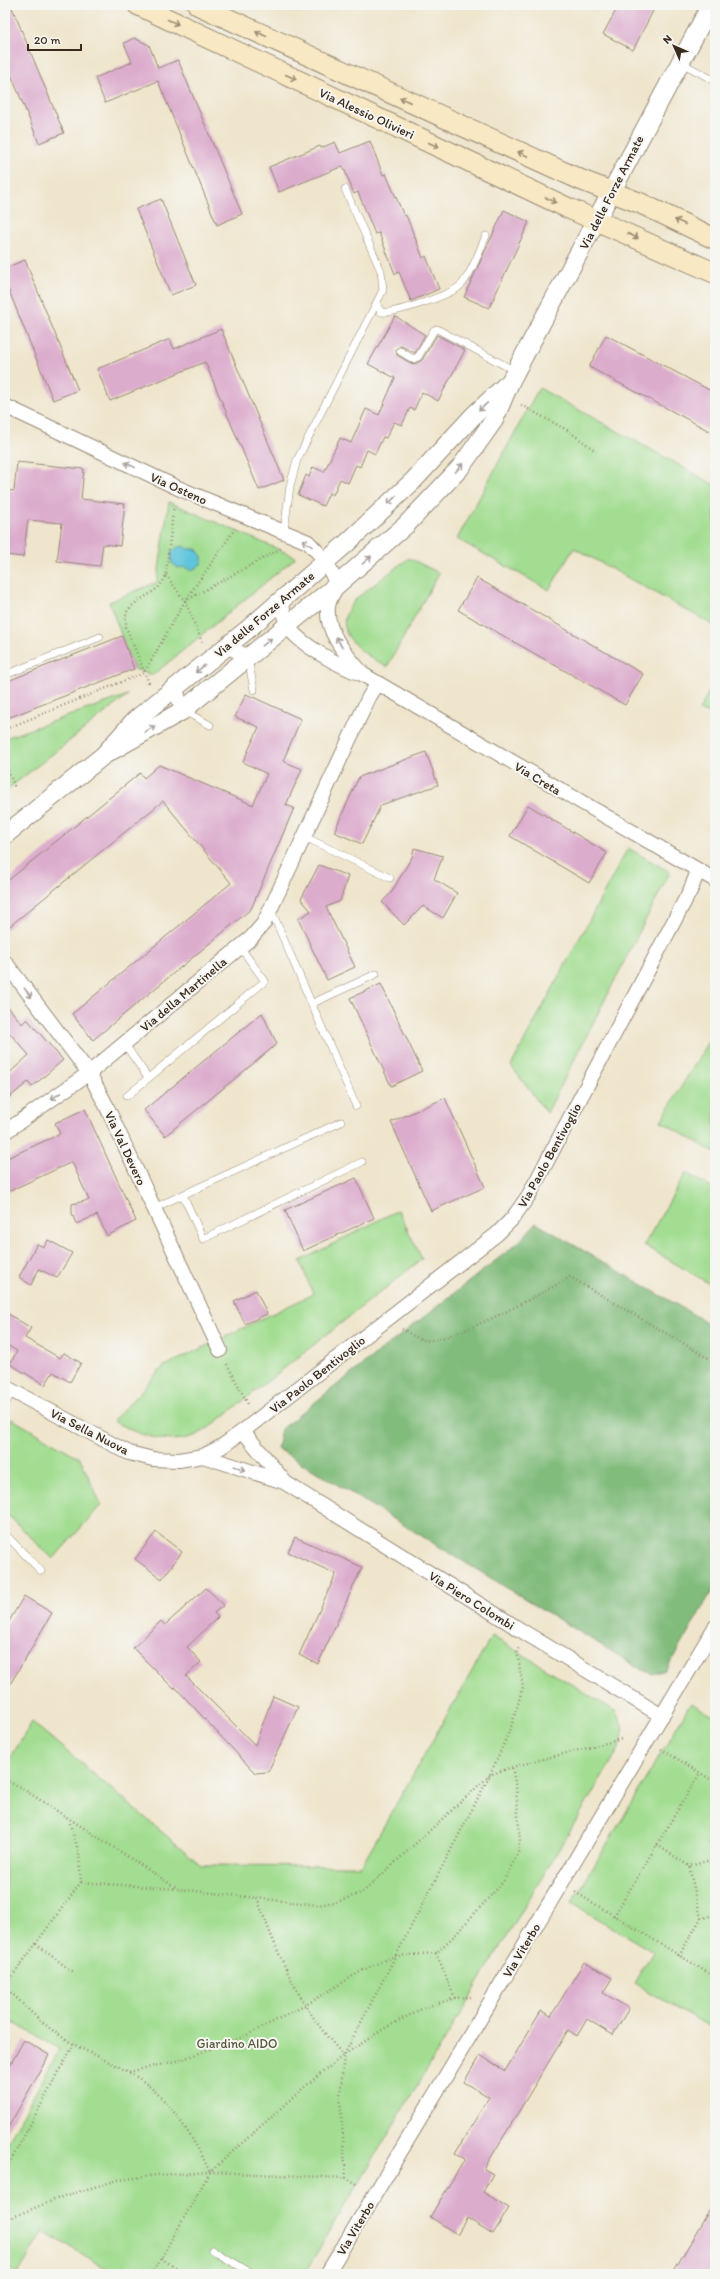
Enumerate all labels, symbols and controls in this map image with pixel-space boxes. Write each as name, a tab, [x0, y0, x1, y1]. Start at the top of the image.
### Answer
one-way arrow	[167, 19, 179, 26]
scale bar	[28, 26, 81, 52]
north arrow	[654, 26, 694, 66]
one-way arrow	[256, 30, 268, 37]
text: N	[660, 32, 675, 47]
text: 20 m	[34, 33, 61, 47]
one-way arrow	[284, 74, 296, 81]
street label: Via Alessio Olivieri	[317, 85, 417, 142]
one-way arrow	[399, 96, 411, 103]
street label: Via delle Forze Armate	[576, 133, 647, 252]
one-way arrow	[427, 142, 439, 149]
one-way arrow	[518, 150, 530, 157]
one-way arrow	[545, 197, 557, 204]
one-way arrow	[674, 218, 686, 225]
one-way arrow	[626, 233, 638, 240]
one-way arrow	[478, 402, 488, 412]
one-way arrow	[124, 461, 136, 468]
one-way arrow	[454, 463, 463, 474]
street label: Via Osteno	[148, 469, 210, 508]
one-way arrow	[387, 495, 397, 505]
one-way arrow	[302, 539, 313, 547]
one-way arrow	[361, 555, 372, 564]
street label: Via delle Forze Armate	[211, 568, 317, 661]
one-way arrow	[261, 637, 272, 646]
one-way arrow	[334, 637, 342, 649]
one-way arrow	[194, 664, 205, 673]
one-way arrow	[144, 725, 156, 733]
street label: Via Creta	[512, 759, 564, 798]
street label: Via della Martinella	[137, 954, 230, 1035]
one-way arrow	[24, 987, 33, 998]
one-way arrow	[51, 1092, 62, 1100]
street label: Via Paolo Bentivoglio	[514, 1100, 585, 1210]
street label: Via Val Devero	[102, 1109, 149, 1188]
street label: Via Paolo Bentivoglio	[267, 1332, 368, 1416]
street label: Via Sella Nuova	[48, 1405, 132, 1458]
one-way arrow	[234, 1464, 246, 1472]
street label: Via Piero Colombi	[426, 1568, 517, 1633]
street label: Via Viterbo	[499, 1920, 544, 1980]
park label: Giardino AIDO	[197, 2036, 277, 2051]
street label: Via Viterbo	[333, 2198, 378, 2258]

